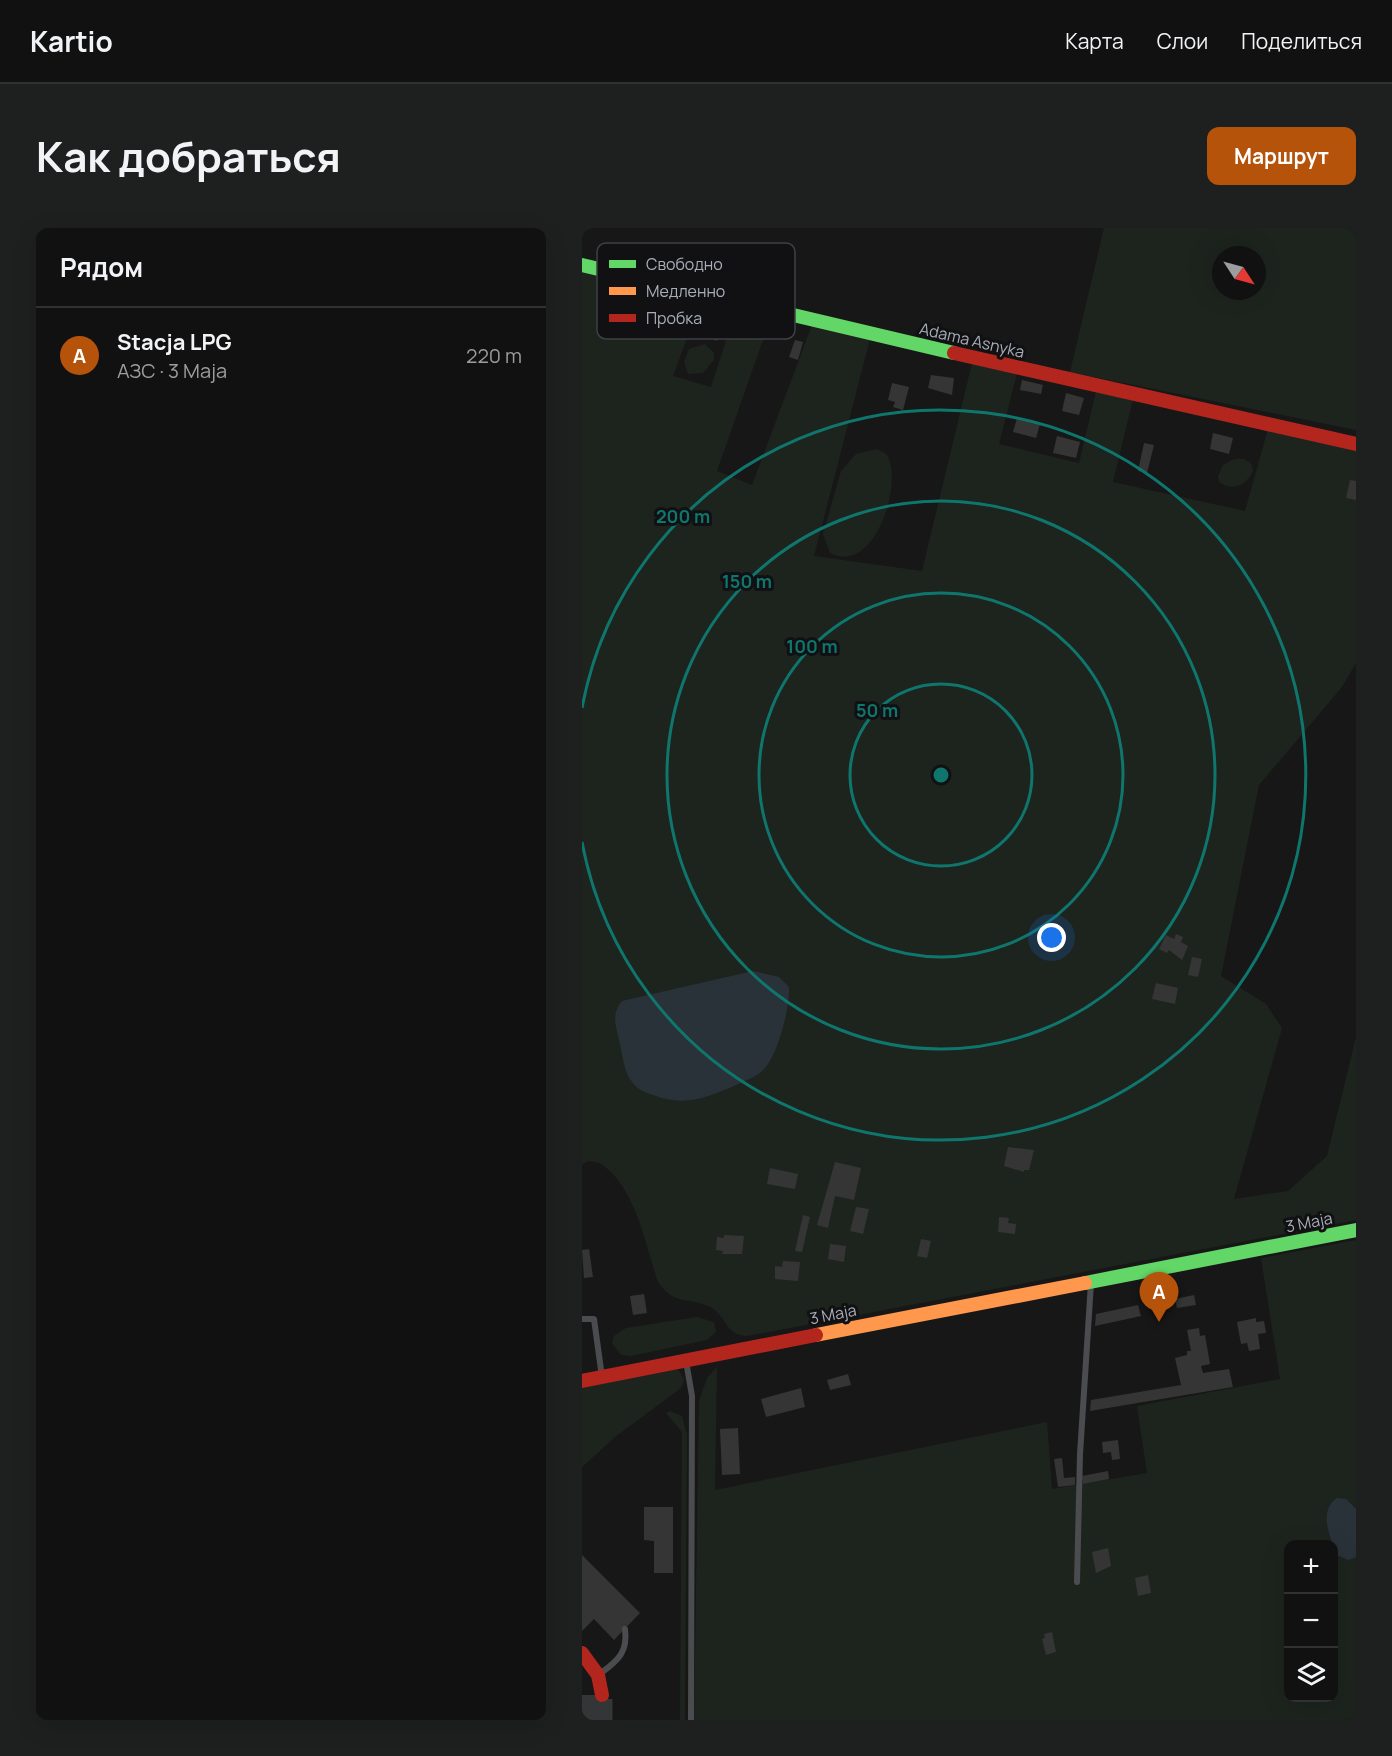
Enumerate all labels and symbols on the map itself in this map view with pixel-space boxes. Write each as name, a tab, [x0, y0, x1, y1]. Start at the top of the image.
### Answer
legend	[597, 243, 795, 339]
north arrow	[1212, 246, 1266, 300]
text: Свободно	[646, 253, 723, 275]
text: Медленно	[646, 280, 725, 302]
text: Пробка	[646, 307, 702, 329]
street label: Adama Asnyka	[917, 317, 1027, 363]
text: 200 m	[656, 504, 710, 528]
text: 150 m	[722, 569, 772, 593]
text: 100 m	[786, 634, 838, 658]
text: 50 m	[856, 698, 898, 722]
centre of rings	[931, 765, 951, 785]
your location	[1037, 923, 1066, 952]
street label: 3 Maja	[1284, 1207, 1334, 1237]
pin: A	[1140, 1272, 1178, 1322]
street label: 3 Maja	[808, 1299, 858, 1329]

